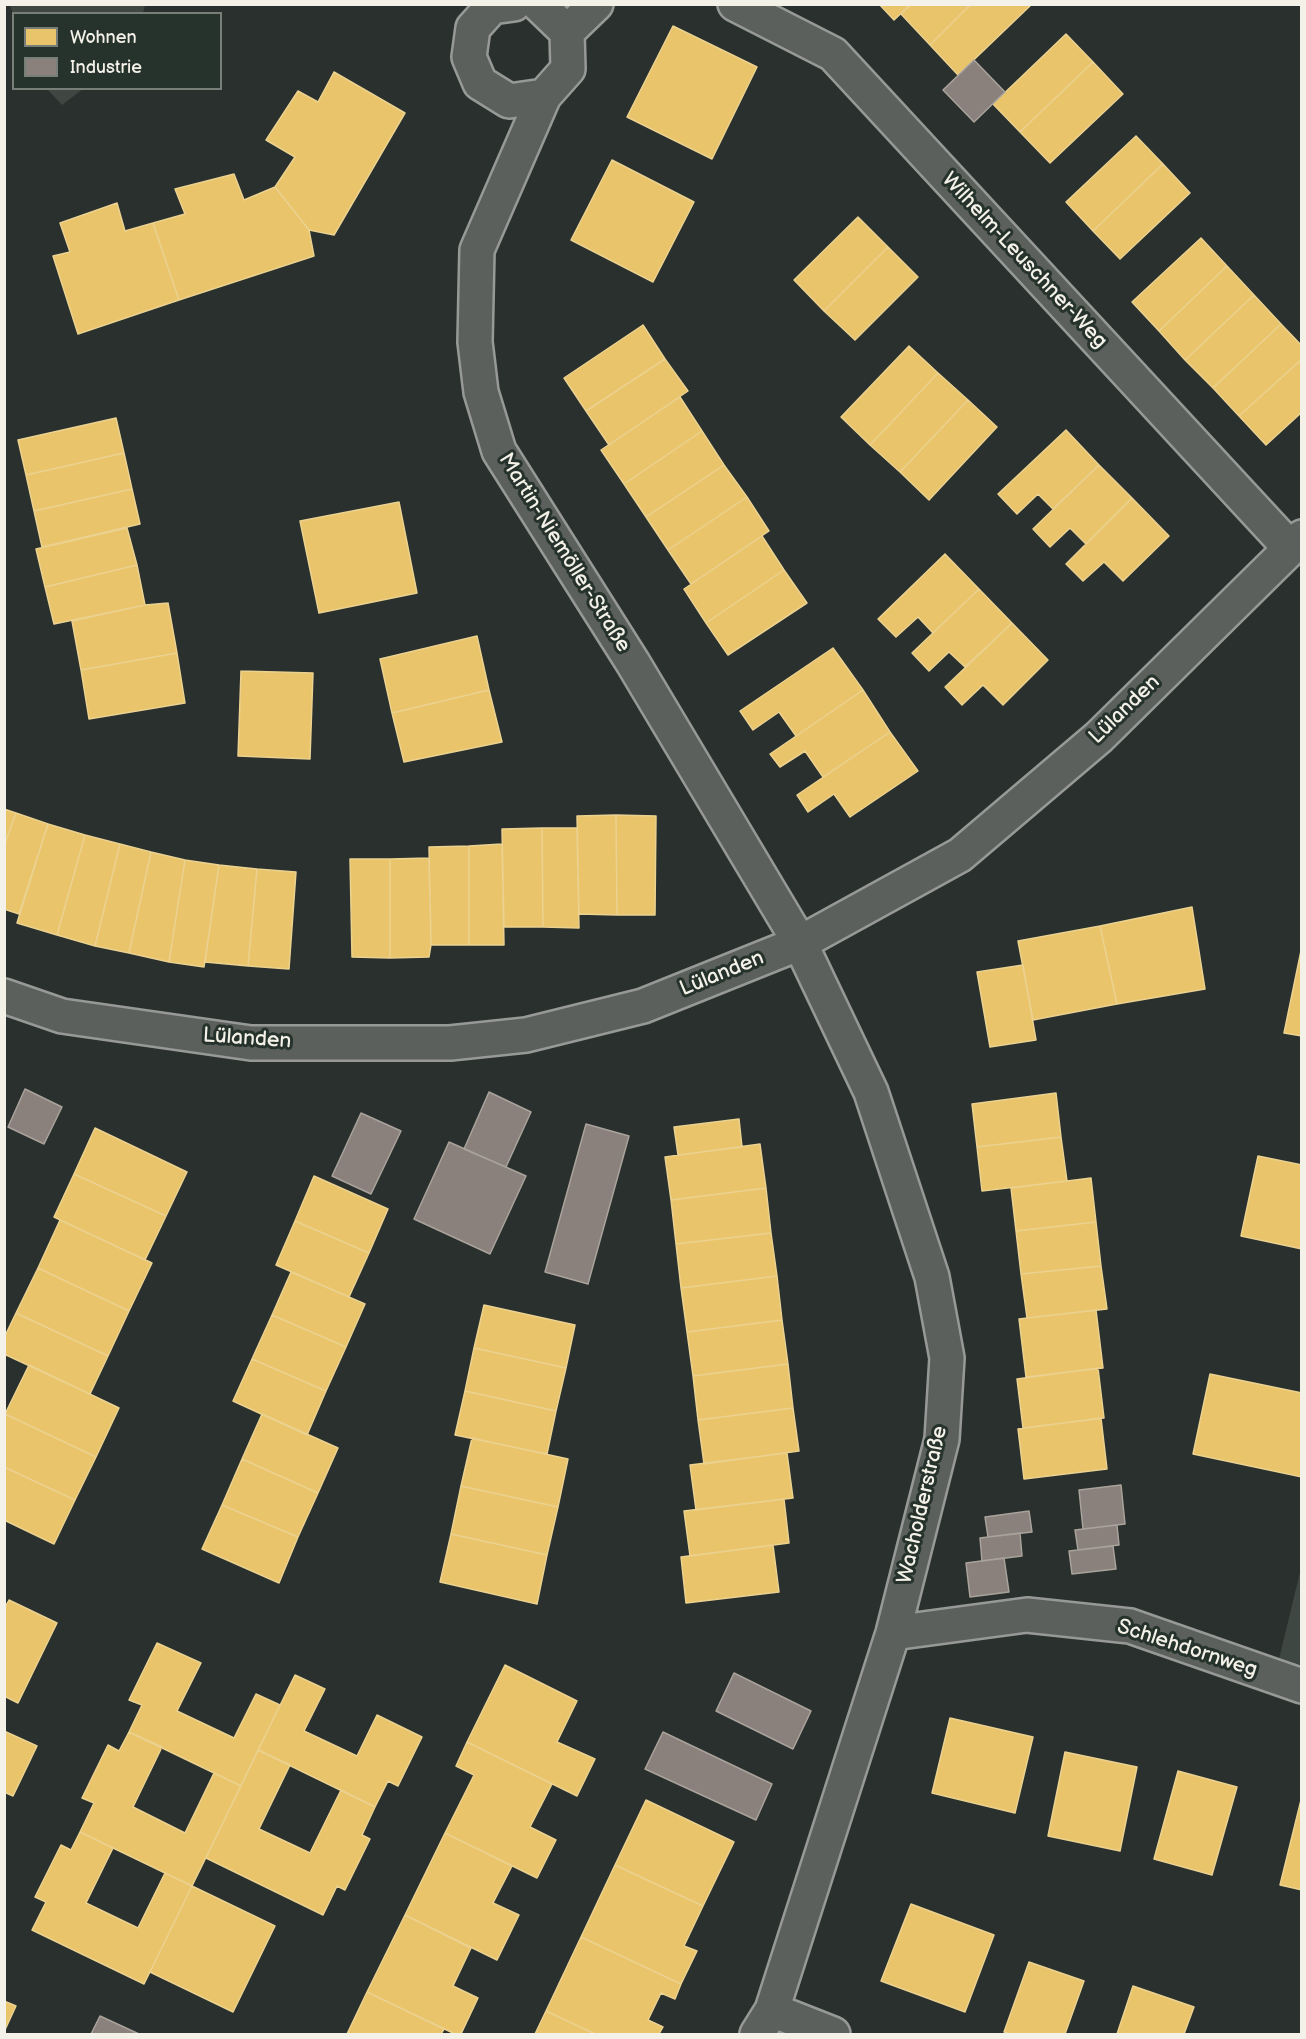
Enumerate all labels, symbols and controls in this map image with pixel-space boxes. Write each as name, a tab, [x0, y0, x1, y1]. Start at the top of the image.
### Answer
legend	[12, 12, 222, 90]
text: Wohnen	[70, 27, 137, 48]
text: Industrie	[70, 57, 142, 78]
street label: Wilhelm-Leuschner-Weg	[936, 168, 1112, 354]
street label: Martin-Niemöller-Straße	[492, 449, 636, 657]
street label: Lülanden	[1084, 670, 1166, 750]
street label: Lülanden	[676, 946, 768, 1002]
street label: Lülanden	[202, 1023, 292, 1055]
street label: Wacholderstraße	[893, 1424, 953, 1586]
street label: Schlehdornweg	[1114, 1614, 1260, 1684]

